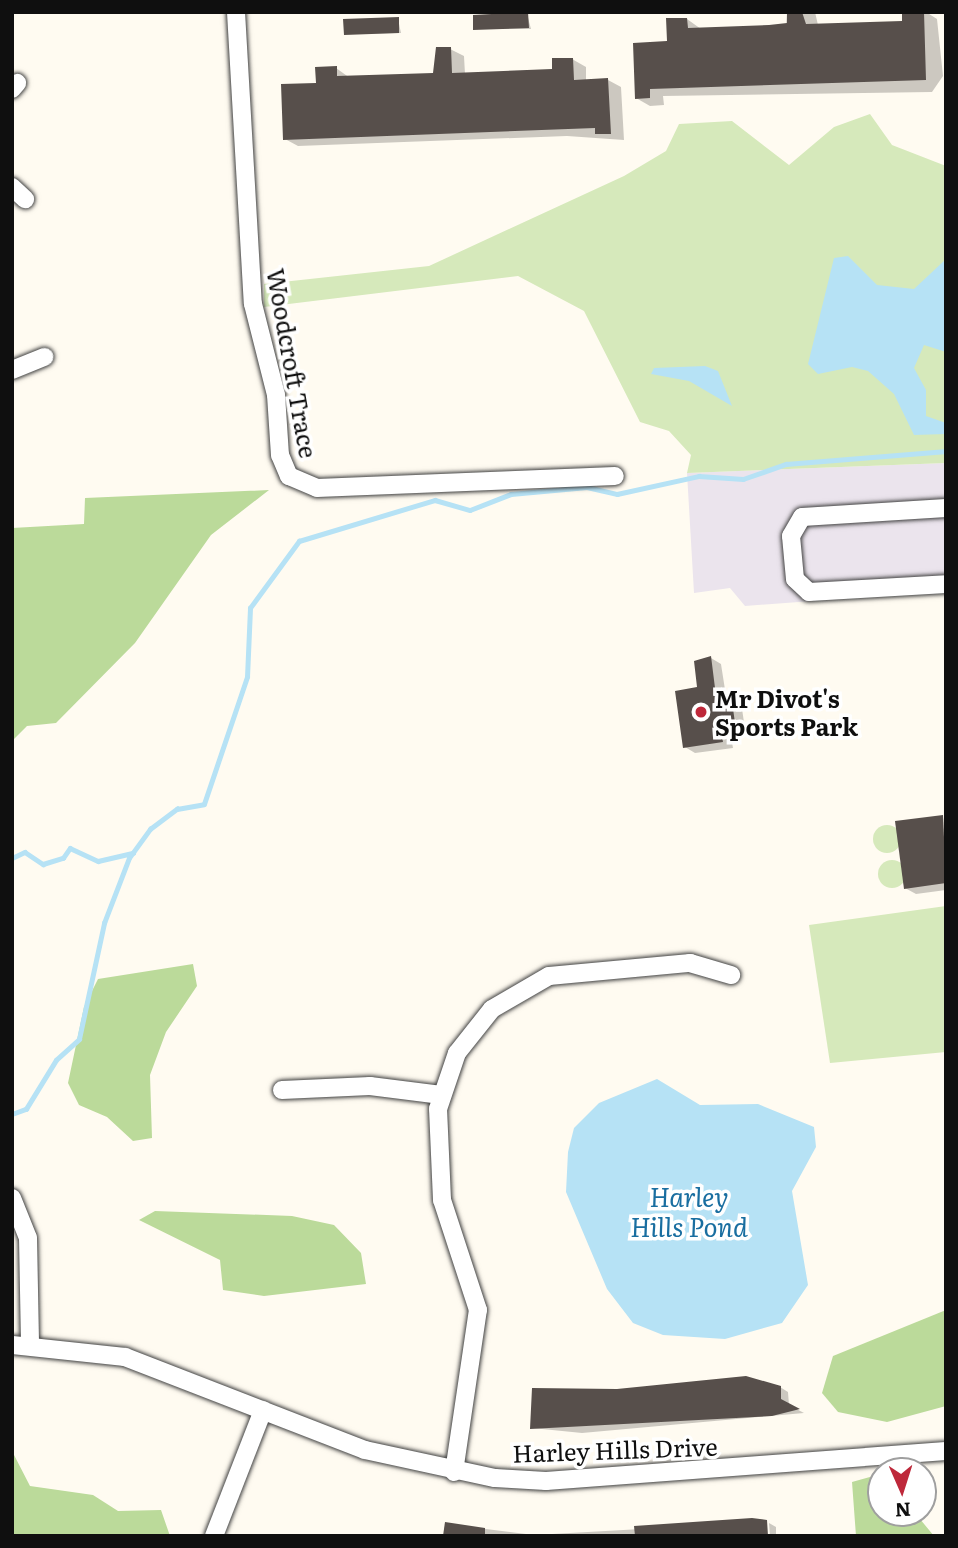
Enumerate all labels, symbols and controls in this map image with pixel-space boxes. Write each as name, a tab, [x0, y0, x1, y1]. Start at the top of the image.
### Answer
street label: Woodcroft Trace	[262, 266, 324, 460]
place label: Mr Divot's Sports Park	[715, 684, 858, 740]
marker: Mr Divot's Sports Park	[693, 704, 709, 720]
water label: Harley Hills Pond	[630, 1180, 748, 1242]
street label: Harley Hills Drive	[512, 1431, 718, 1467]
north arrow	[867, 1457, 937, 1527]
text: N	[894, 1497, 912, 1525]

